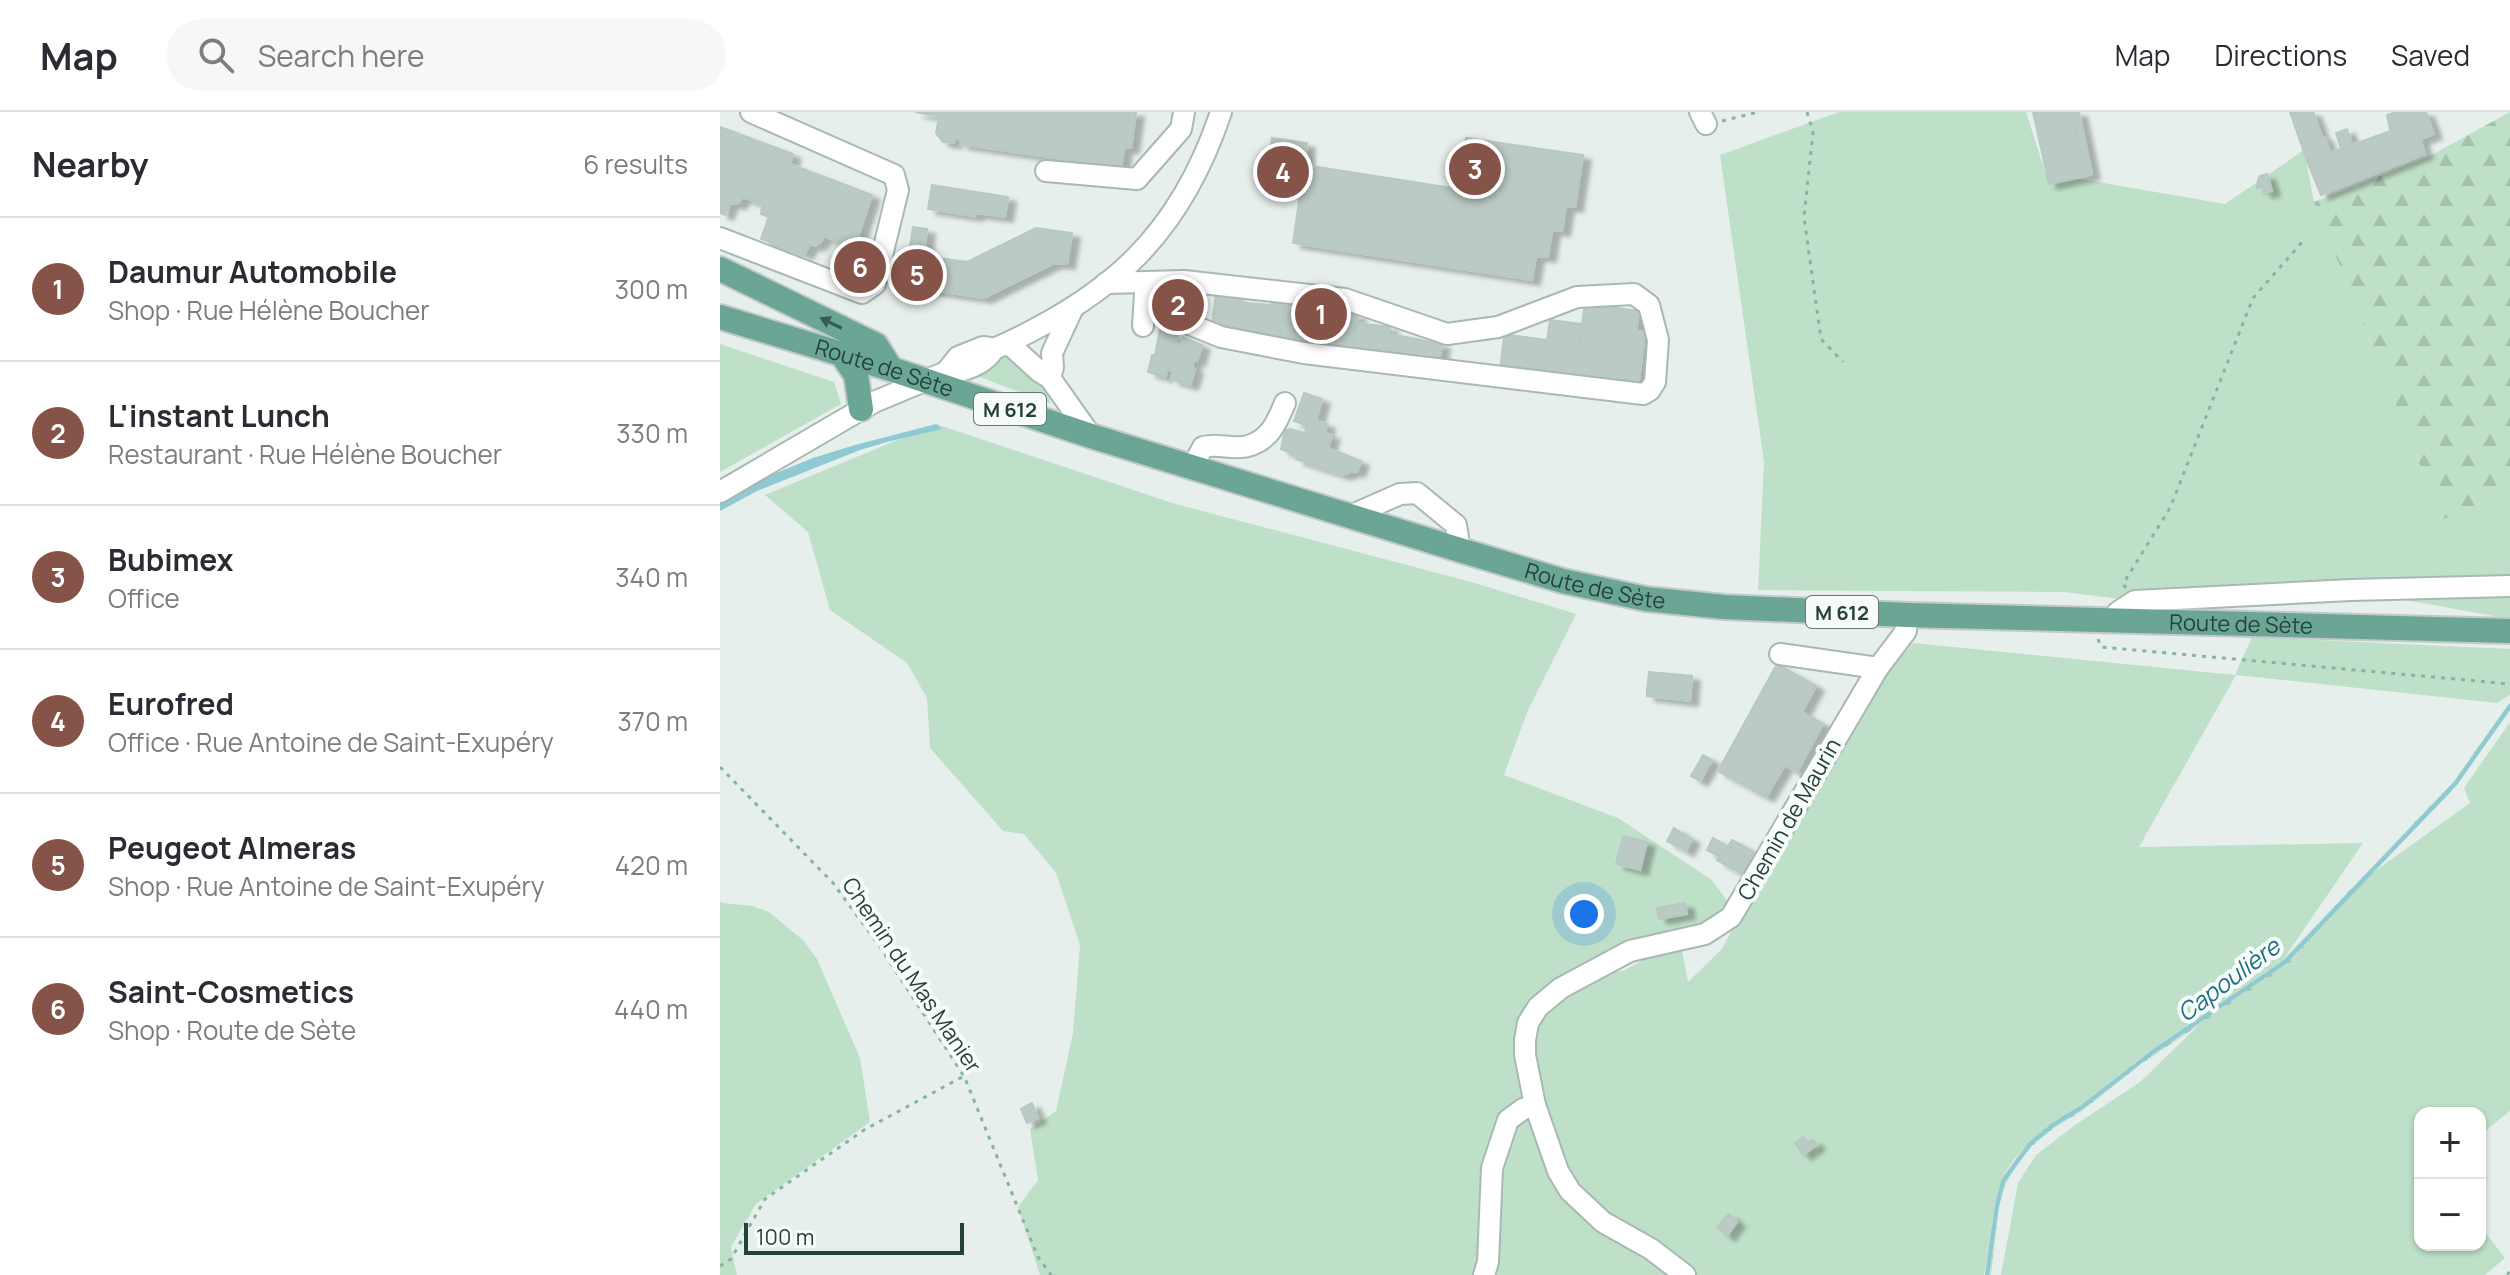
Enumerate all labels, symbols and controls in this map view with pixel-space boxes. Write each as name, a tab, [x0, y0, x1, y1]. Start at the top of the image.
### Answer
search box	[166, 19, 726, 91]
text: Map	[40, 29, 118, 81]
icon: search	[194, 33, 238, 77]
text: Search here	[258, 35, 425, 76]
text: Map	[2115, 36, 2170, 74]
text: Directions	[2214, 36, 2347, 74]
text: Saved	[2391, 36, 2470, 74]
pin: 3	[1449, 139, 1501, 199]
text: Nearby	[32, 141, 148, 187]
pin: 4	[1257, 142, 1309, 202]
text: 6 results	[583, 146, 688, 182]
pin: 6	[834, 237, 886, 297]
pin: 5	[891, 245, 943, 305]
text: Daumur Automobile	[108, 251, 397, 292]
text: 1	[52, 271, 64, 307]
text: 300 m	[615, 271, 688, 307]
pin: 2	[1152, 275, 1204, 335]
pin: 1	[1295, 284, 1347, 344]
text: Shop · Rue Hélène Boucher	[108, 292, 430, 328]
one-way arrow	[819, 316, 843, 330]
street label: Route de Sète	[812, 332, 958, 404]
road number: M 612	[974, 393, 1046, 425]
text: L'instant Lunch	[108, 395, 330, 436]
text: 2	[50, 415, 66, 451]
text: 330 m	[616, 415, 688, 451]
text: Restaurant · Rue Hélène Boucher	[108, 436, 502, 472]
text: Bubimex	[108, 539, 233, 580]
street label: Route de Sète	[1521, 555, 1667, 616]
text: 3	[50, 559, 66, 595]
text: 340 m	[615, 559, 688, 595]
text: Office	[108, 580, 180, 616]
road number: M 612	[1806, 596, 1878, 628]
street label: Route de Sète	[2169, 607, 2313, 641]
text: Eurofred	[108, 683, 234, 724]
text: 4	[50, 703, 66, 739]
text: 370 m	[617, 703, 688, 739]
text: Office · Rue Antoine de Saint-Exupéry	[108, 724, 554, 760]
street label: Chemin de Maurin	[1730, 732, 1848, 906]
text: Peugeot Almeras	[108, 827, 356, 868]
text: 5	[50, 847, 66, 883]
text: 420 m	[615, 847, 688, 883]
text: Shop · Rue Antoine de Saint-Exupéry	[108, 868, 544, 904]
street label: Chemin du Mas Manier	[835, 871, 989, 1079]
your location	[1564, 894, 1604, 934]
water label: Capoulière	[2170, 928, 2288, 1029]
text: Saint-Cosmetics	[108, 971, 354, 1012]
text: 6	[50, 991, 66, 1027]
text: 440 m	[614, 991, 688, 1027]
text: Shop · Route de Sète	[108, 1012, 356, 1048]
map controls	[2414, 1107, 2486, 1251]
button: +	[2414, 1107, 2486, 1179]
button: −	[2414, 1179, 2486, 1251]
scale bar	[744, 1219, 964, 1255]
text: 100 m	[756, 1222, 814, 1252]

